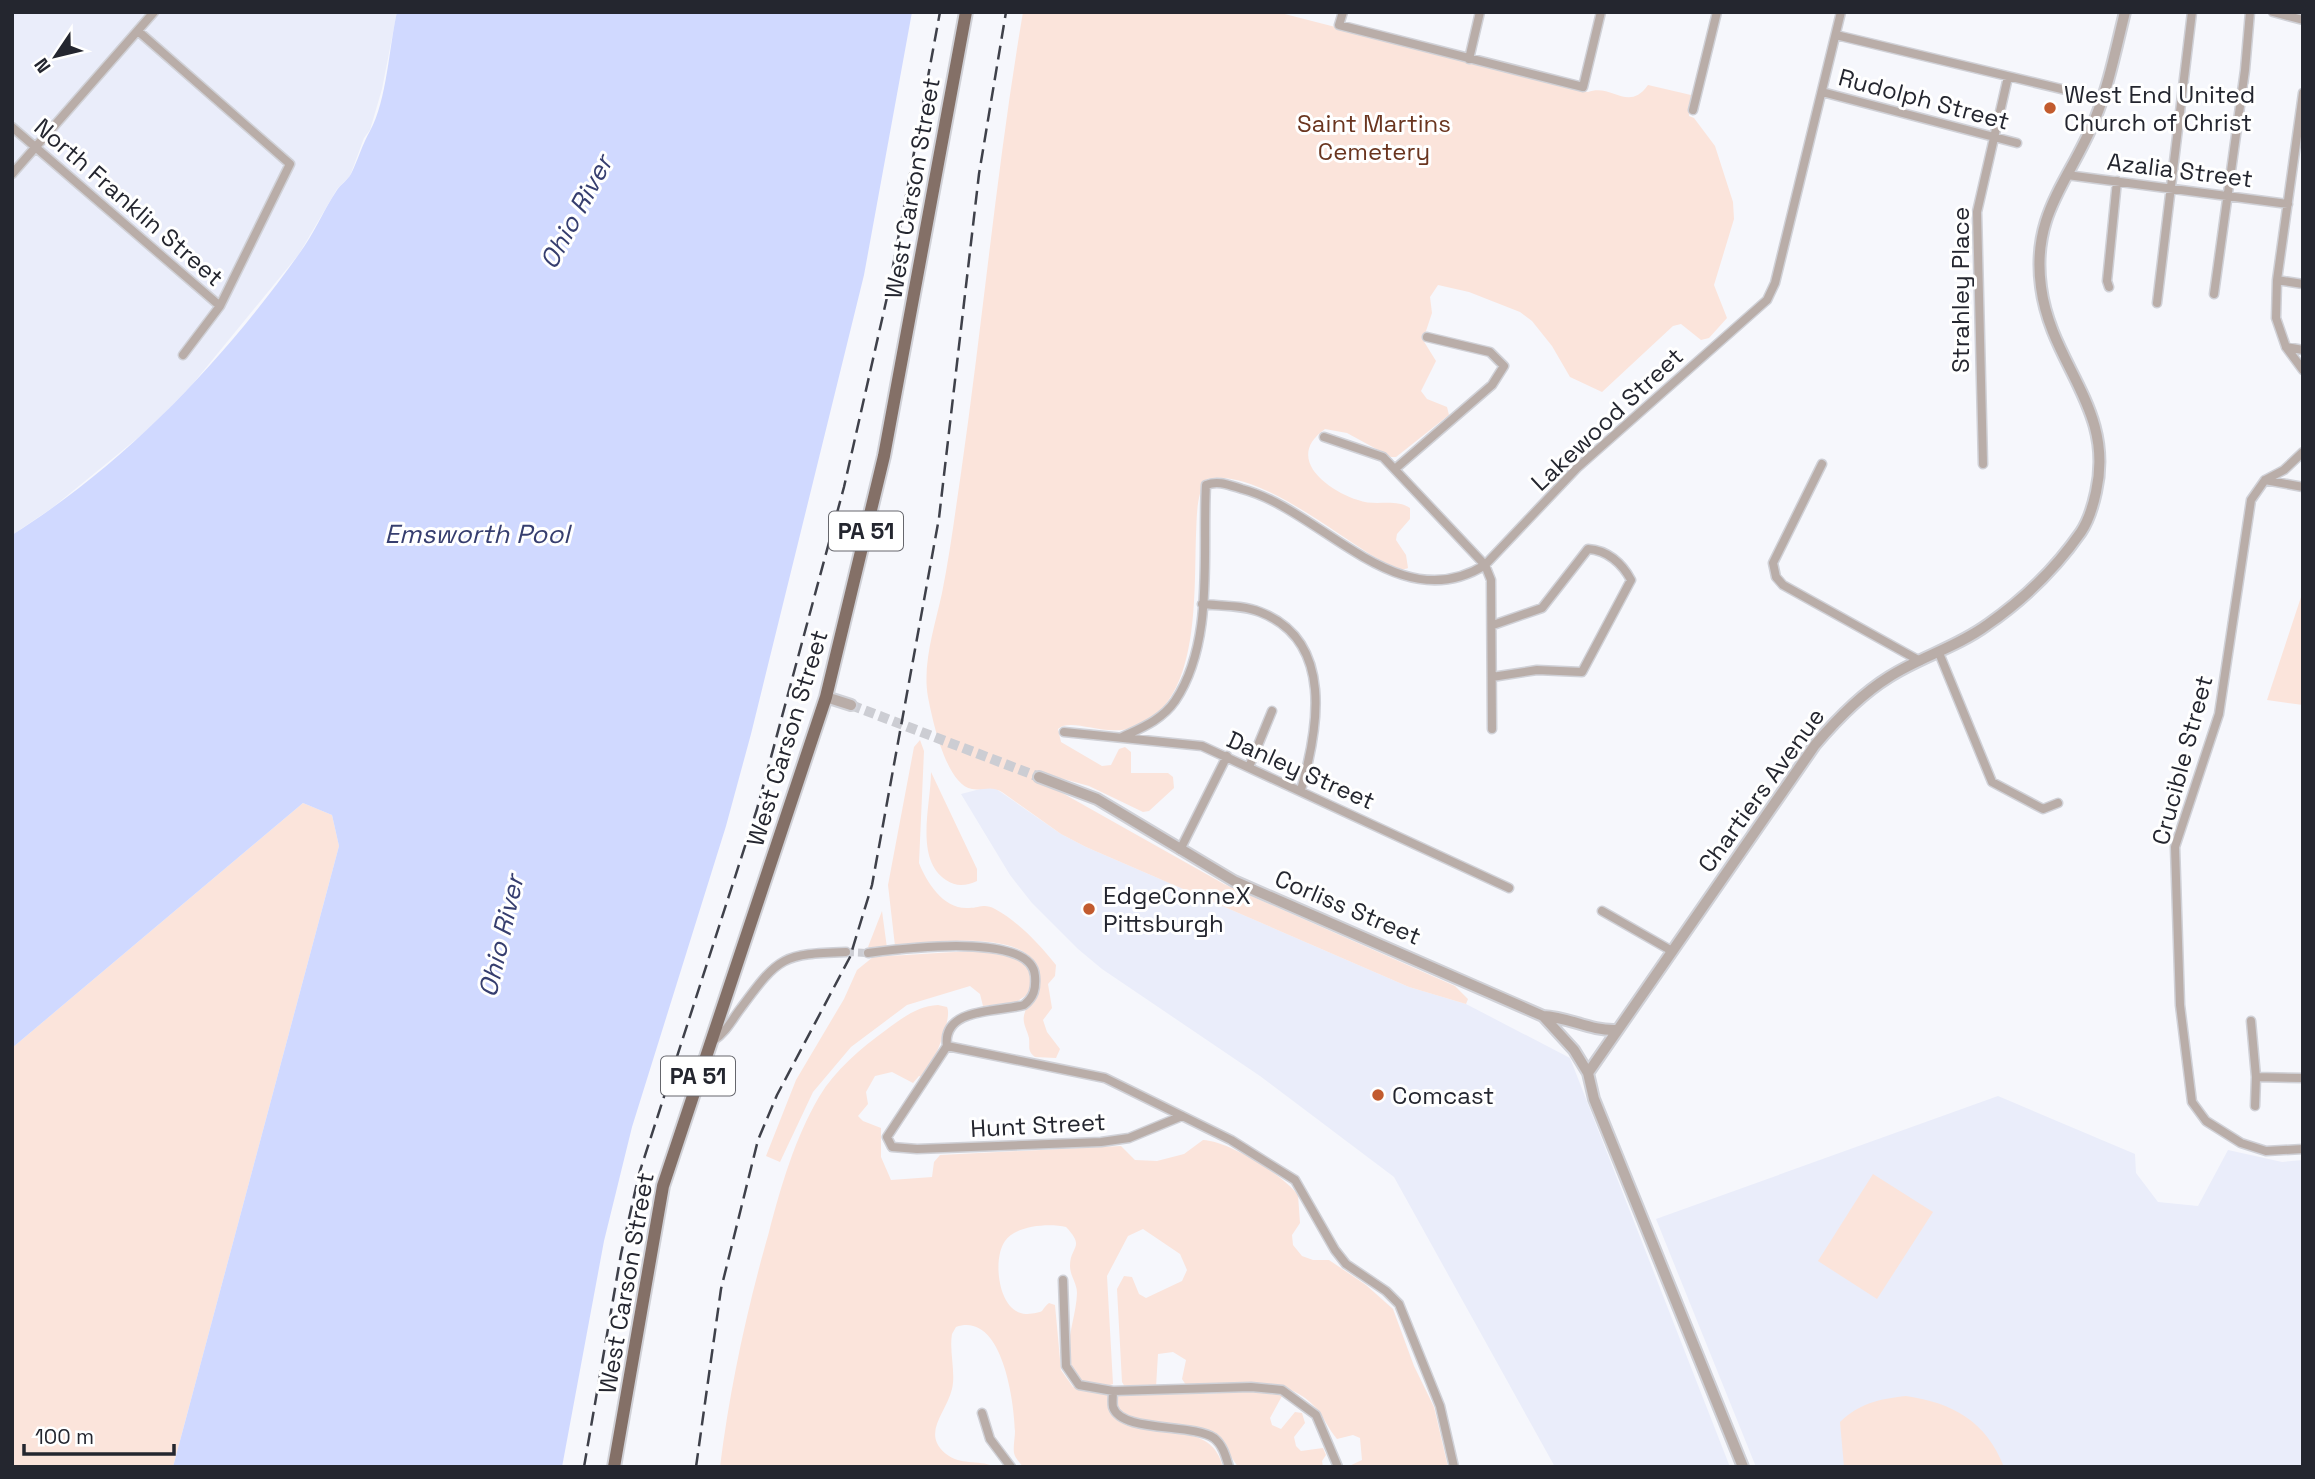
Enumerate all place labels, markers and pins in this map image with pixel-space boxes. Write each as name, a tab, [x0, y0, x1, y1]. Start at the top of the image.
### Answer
place label: West End United Church of Christ	[2064, 79, 2255, 138]
marker: West End United Church of Christ	[2042, 100, 2058, 116]
place label: EdgeConneX Pittsburgh	[1103, 880, 1251, 939]
marker: EdgeConneX Pittsburgh	[1081, 901, 1097, 917]
place label: Comcast	[1392, 1080, 1494, 1111]
marker: Comcast	[1370, 1087, 1386, 1103]

